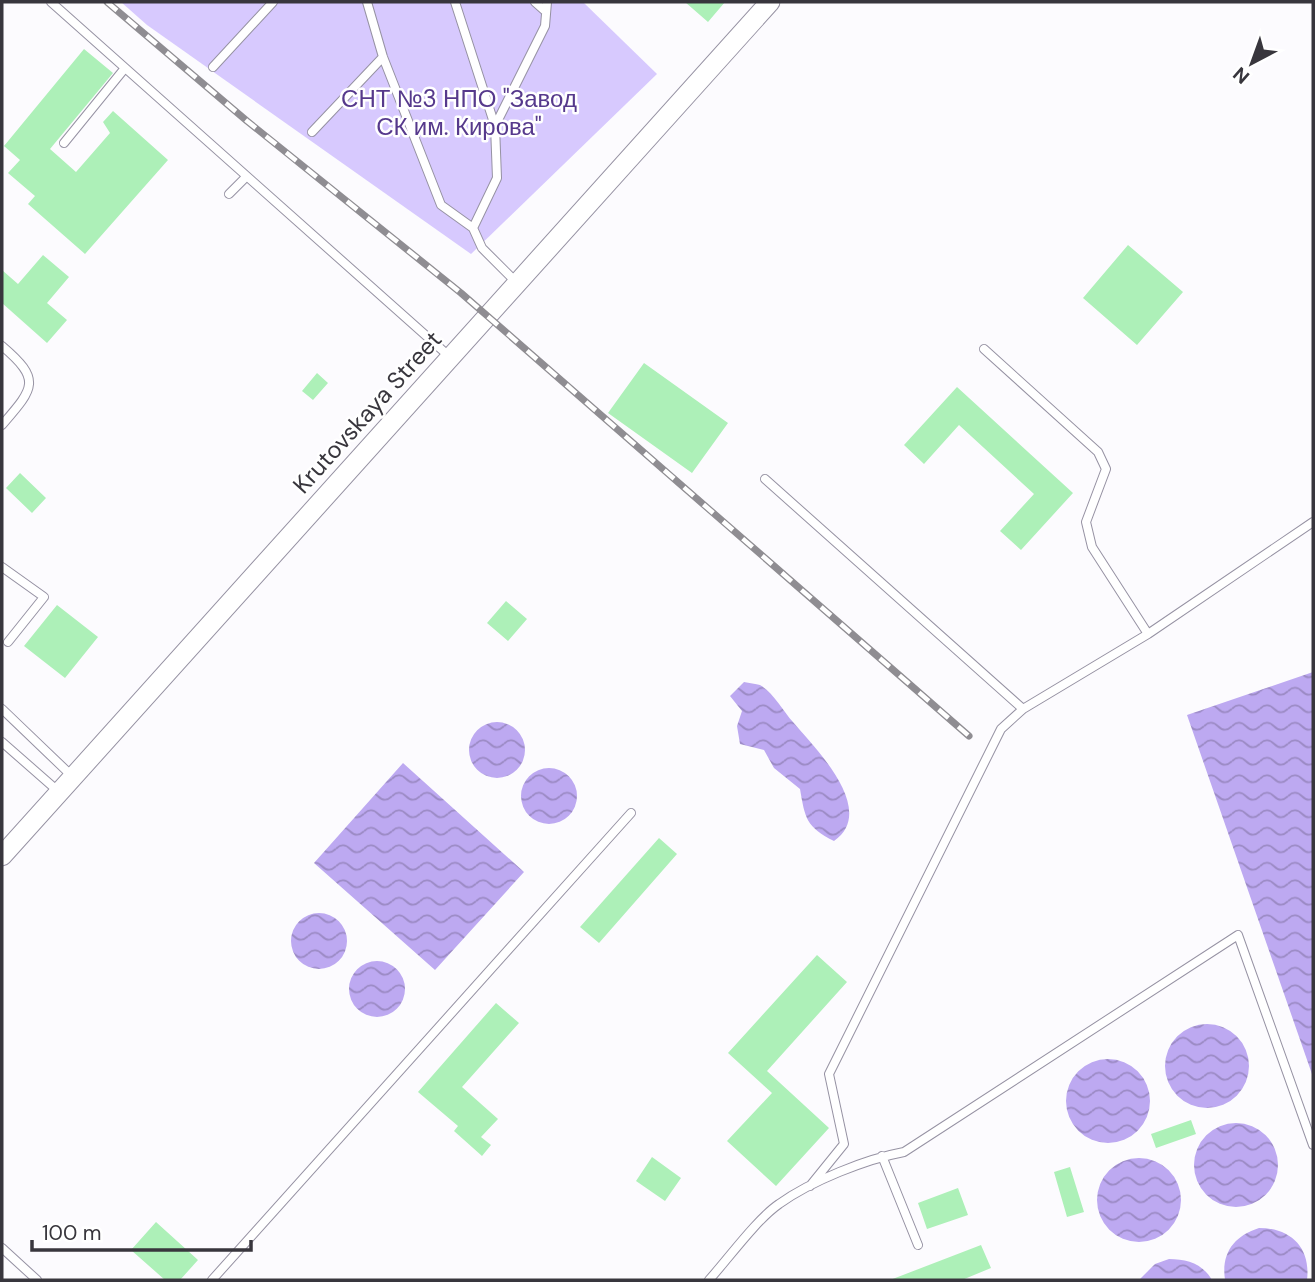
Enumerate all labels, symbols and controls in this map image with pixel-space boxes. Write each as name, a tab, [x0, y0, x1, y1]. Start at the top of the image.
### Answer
north arrow	[1217, 28, 1287, 98]
text: N	[1228, 61, 1255, 89]
park label: СНТ №3 НПО "Завод СК им. Кирова"	[341, 83, 577, 142]
street label: Krutovskaya Street	[286, 324, 448, 500]
scale bar	[32, 1208, 250, 1252]
text: 100 m	[42, 1219, 102, 1247]

